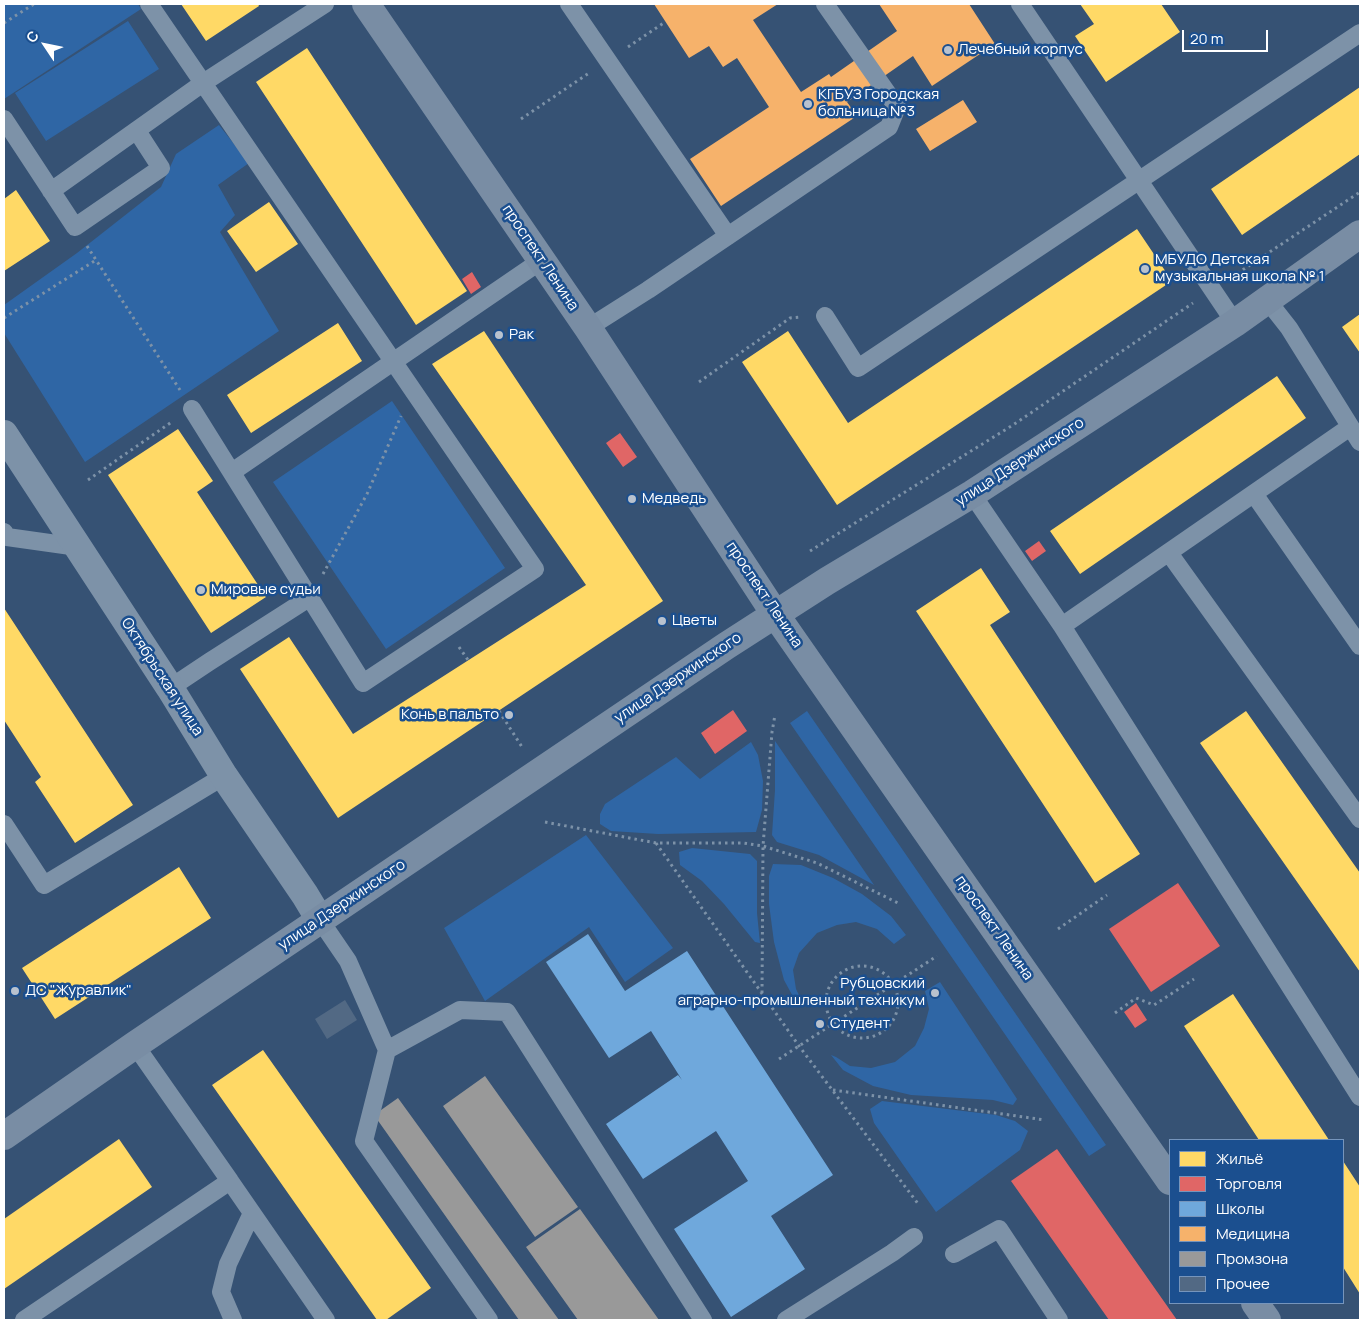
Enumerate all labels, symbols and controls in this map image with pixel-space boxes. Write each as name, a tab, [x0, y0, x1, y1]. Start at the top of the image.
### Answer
north arrow	[20, 20, 70, 70]
scale bar	[1184, 20, 1270, 52]
text: С	[21, 27, 43, 46]
text: 20 m	[1190, 28, 1223, 49]
place label: Лечебный корпус	[958, 41, 1083, 59]
marker: Лечебный корпус	[942, 44, 954, 56]
place label: КГБУЗ Городская больница №3	[818, 86, 939, 121]
marker: КГБУЗ Городская больница №3	[802, 98, 814, 110]
street label: проспект Ленина	[498, 202, 582, 314]
place label: МБУДО Детская музыкальная школа № 1	[1155, 251, 1325, 286]
marker: МБУДО Детская музыкальная школа № 1	[1139, 263, 1151, 275]
place label: Рак	[509, 326, 534, 344]
marker: Рак	[493, 329, 505, 341]
street label: улица Дзержинского	[952, 414, 1088, 510]
place label: Медведь	[642, 490, 706, 508]
marker: Медведь	[626, 493, 638, 505]
street label: проспект Ленина	[722, 539, 806, 651]
place label: Мировые судьи	[211, 581, 321, 599]
marker: Мировые судьи	[195, 584, 207, 596]
place label: Цветы	[672, 612, 717, 630]
street label: Октябрьская улица	[117, 615, 207, 739]
marker: Цветы	[656, 615, 668, 627]
street label: улица Дзержинского	[611, 629, 745, 727]
place label: Конь в пальто	[401, 706, 499, 724]
marker: Конь в пальто	[503, 709, 515, 721]
street label: улица Дзержинского	[275, 856, 409, 954]
street label: проспект Ленина	[951, 872, 1037, 984]
place label: Рубцовский аграрно-промышленный техникум	[678, 975, 925, 1010]
place label: ДС "Журавлик"	[25, 982, 132, 1000]
marker: ДС "Журавлик"	[9, 985, 21, 997]
marker: Рубцовский аграрно-промышленный техникум	[929, 987, 941, 999]
place label: Студент	[830, 1015, 890, 1033]
marker: Студент	[814, 1018, 826, 1030]
legend	[1169, 1139, 1344, 1304]
text: Жильё	[1216, 1148, 1263, 1169]
text: Торговля	[1216, 1173, 1282, 1194]
text: Школы	[1216, 1198, 1264, 1219]
text: Медицина	[1216, 1223, 1290, 1244]
text: Промзона	[1216, 1248, 1288, 1269]
text: Прочее	[1216, 1273, 1270, 1294]

